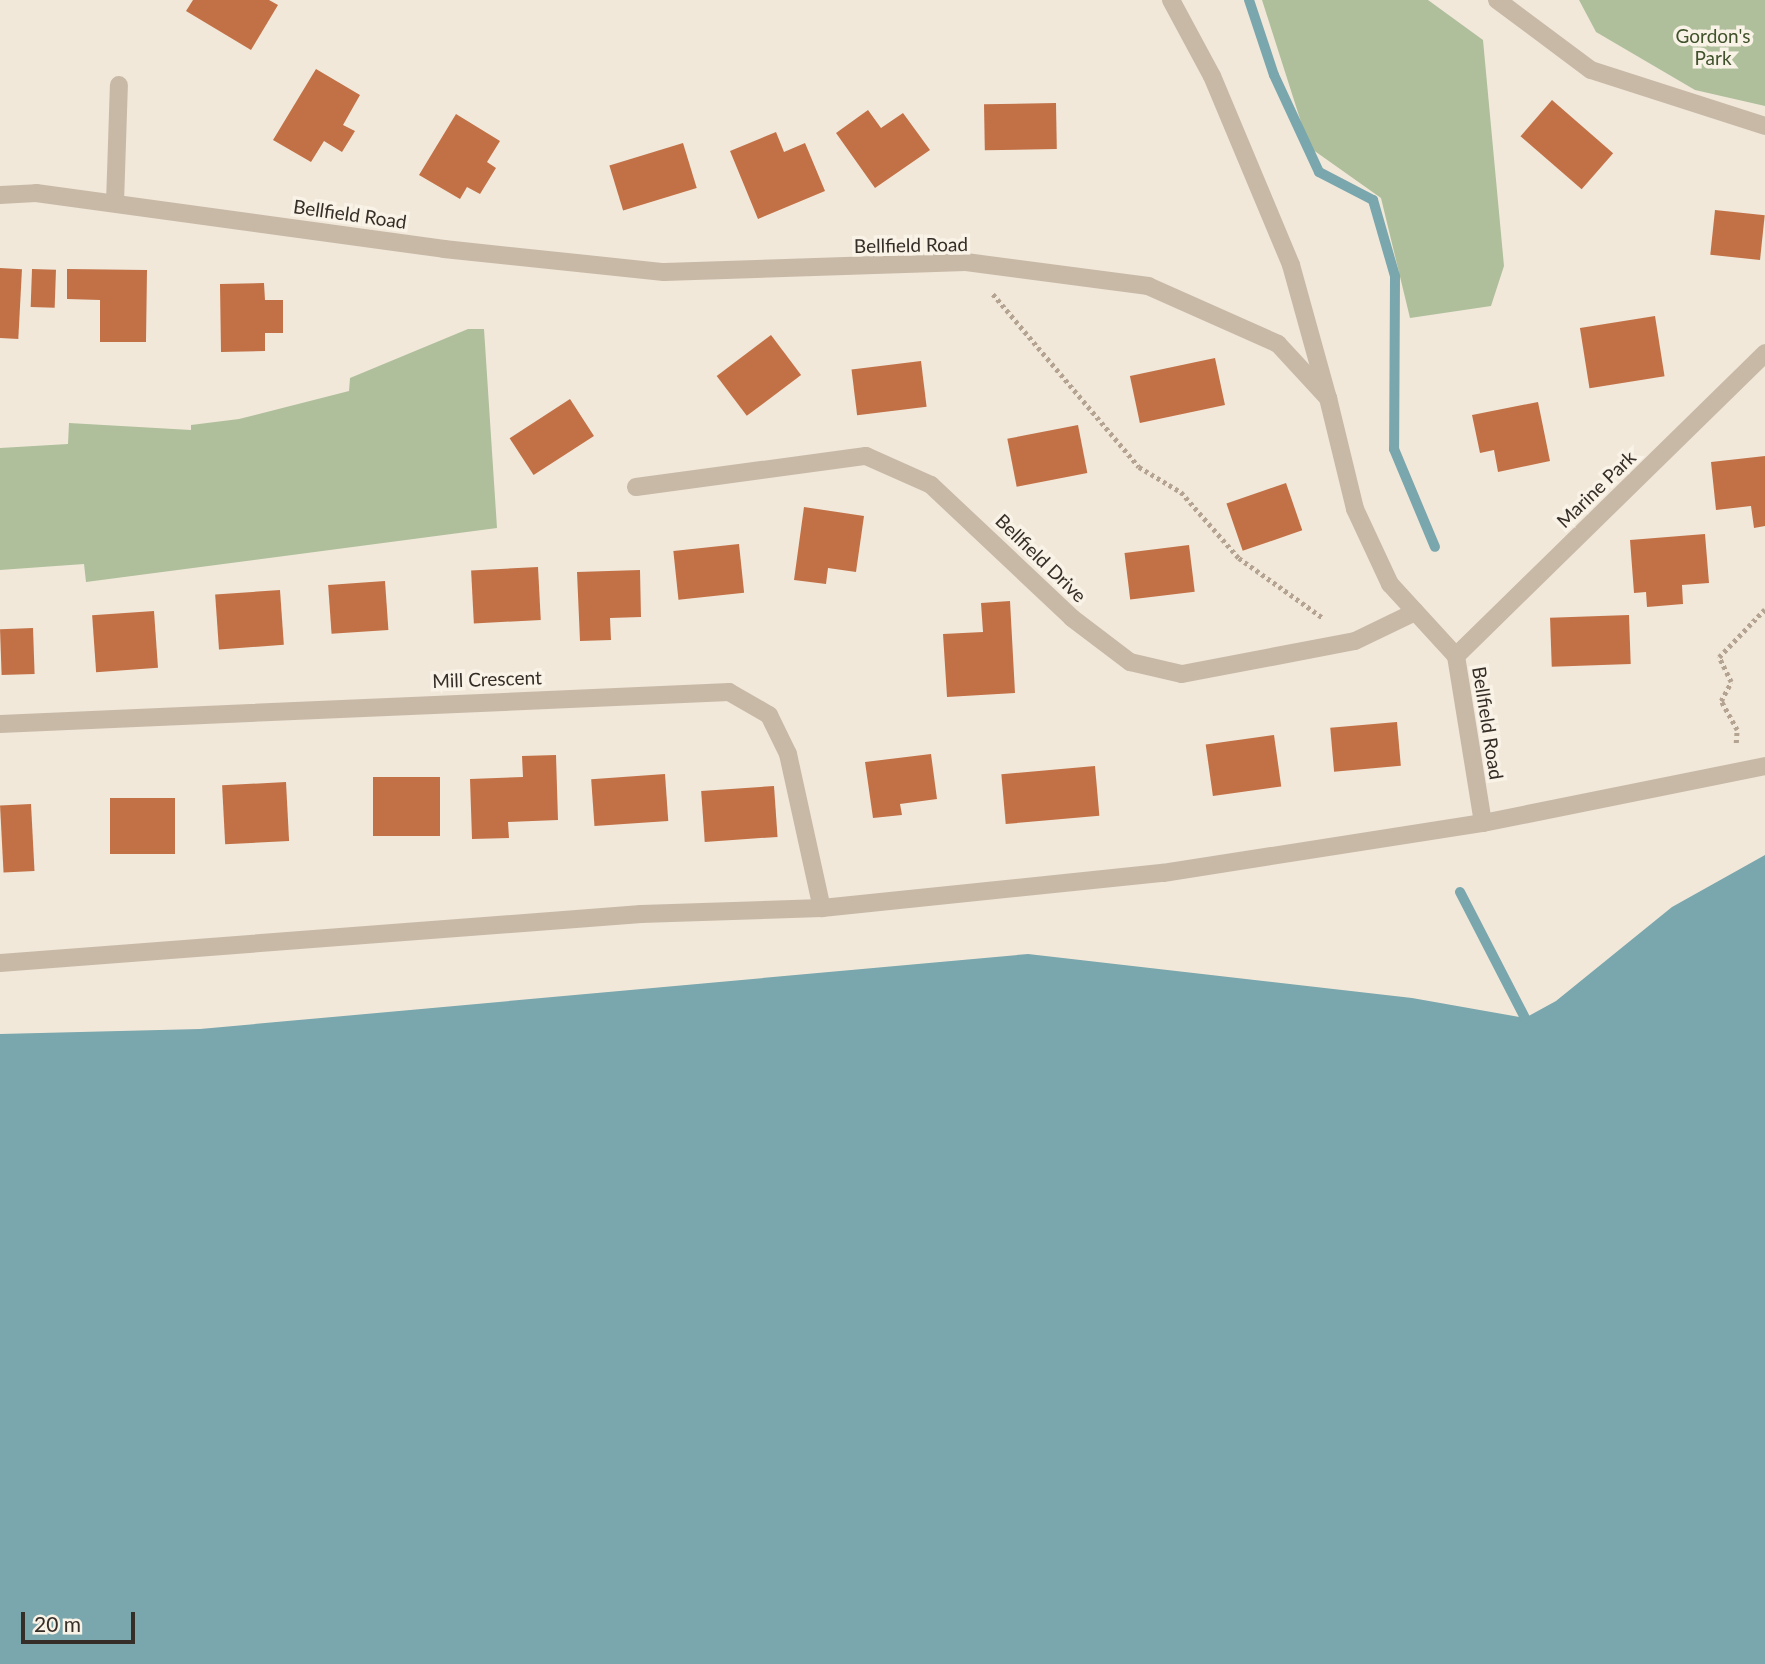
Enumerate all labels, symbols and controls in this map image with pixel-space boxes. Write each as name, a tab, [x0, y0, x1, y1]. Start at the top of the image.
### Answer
park label: Gordon's Park	[1676, 25, 1750, 69]
street label: Bellfield Road	[292, 195, 408, 233]
street label: Bellfield Road	[854, 233, 968, 257]
street label: Marine Park	[1552, 446, 1640, 532]
street label: Bellfield Drive	[991, 509, 1091, 607]
street label: Bellfield Road	[1468, 665, 1508, 781]
street label: Mill Crescent	[432, 666, 542, 692]
scale bar	[24, 1598, 138, 1642]
text: 20 m	[34, 1611, 81, 1636]

